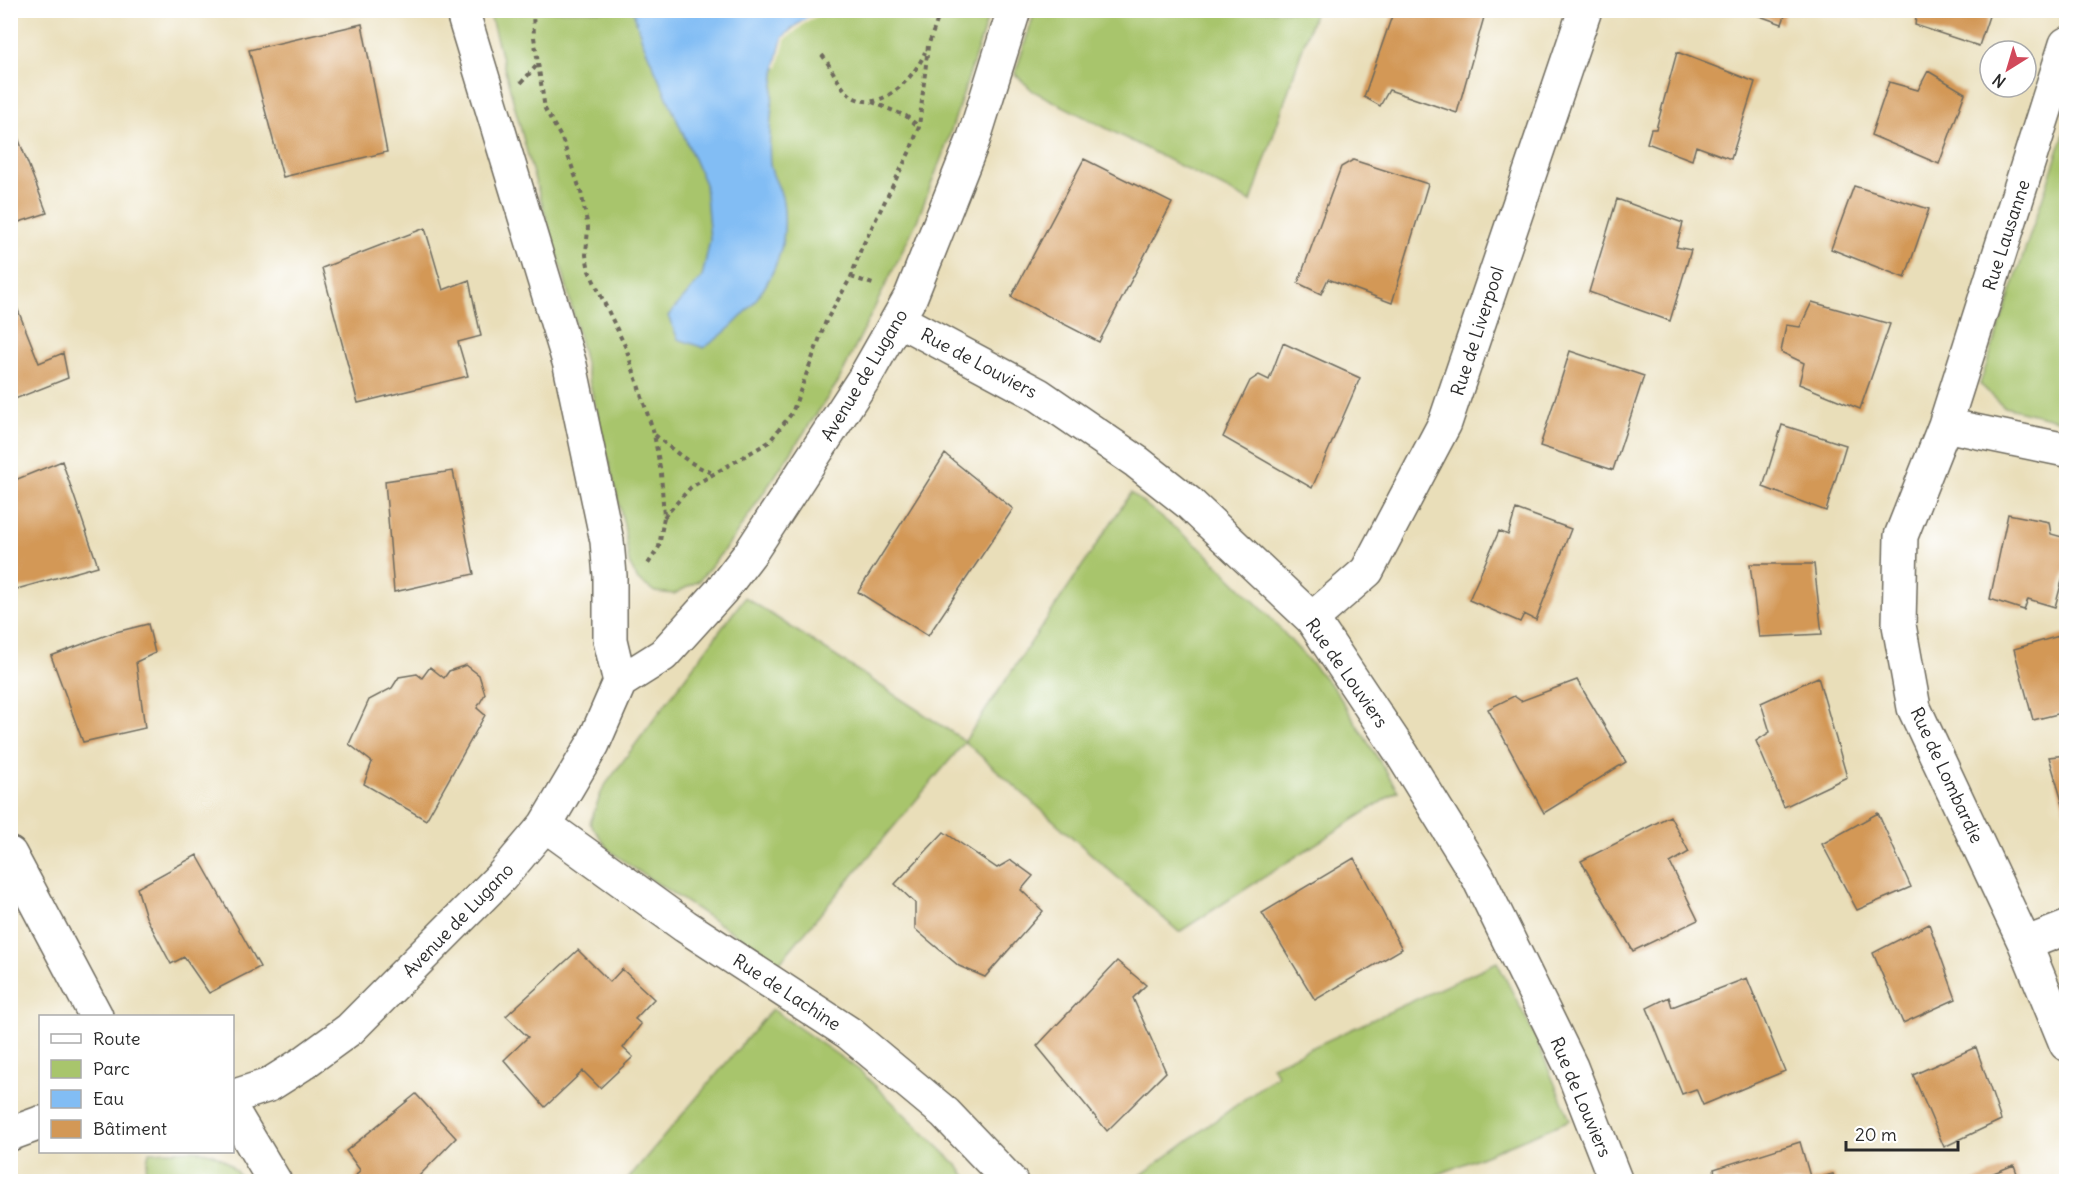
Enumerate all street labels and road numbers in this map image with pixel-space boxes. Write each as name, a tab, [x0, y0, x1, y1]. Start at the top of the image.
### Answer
street label: Rue Lausanne	[1977, 177, 2035, 293]
street label: Rue de Liverpool	[1445, 264, 1509, 398]
street label: Avenue de Lugano	[816, 305, 912, 445]
street label: Rue de Louviers	[917, 323, 1041, 403]
street label: Rue de Louviers	[1301, 614, 1393, 732]
street label: Rue de Lombardie	[1905, 703, 1989, 847]
street label: Avenue de Lugano	[398, 858, 518, 982]
street label: Rue de Lachine	[729, 949, 845, 1035]
street label: Rue de Louviers	[1545, 1033, 1617, 1161]

